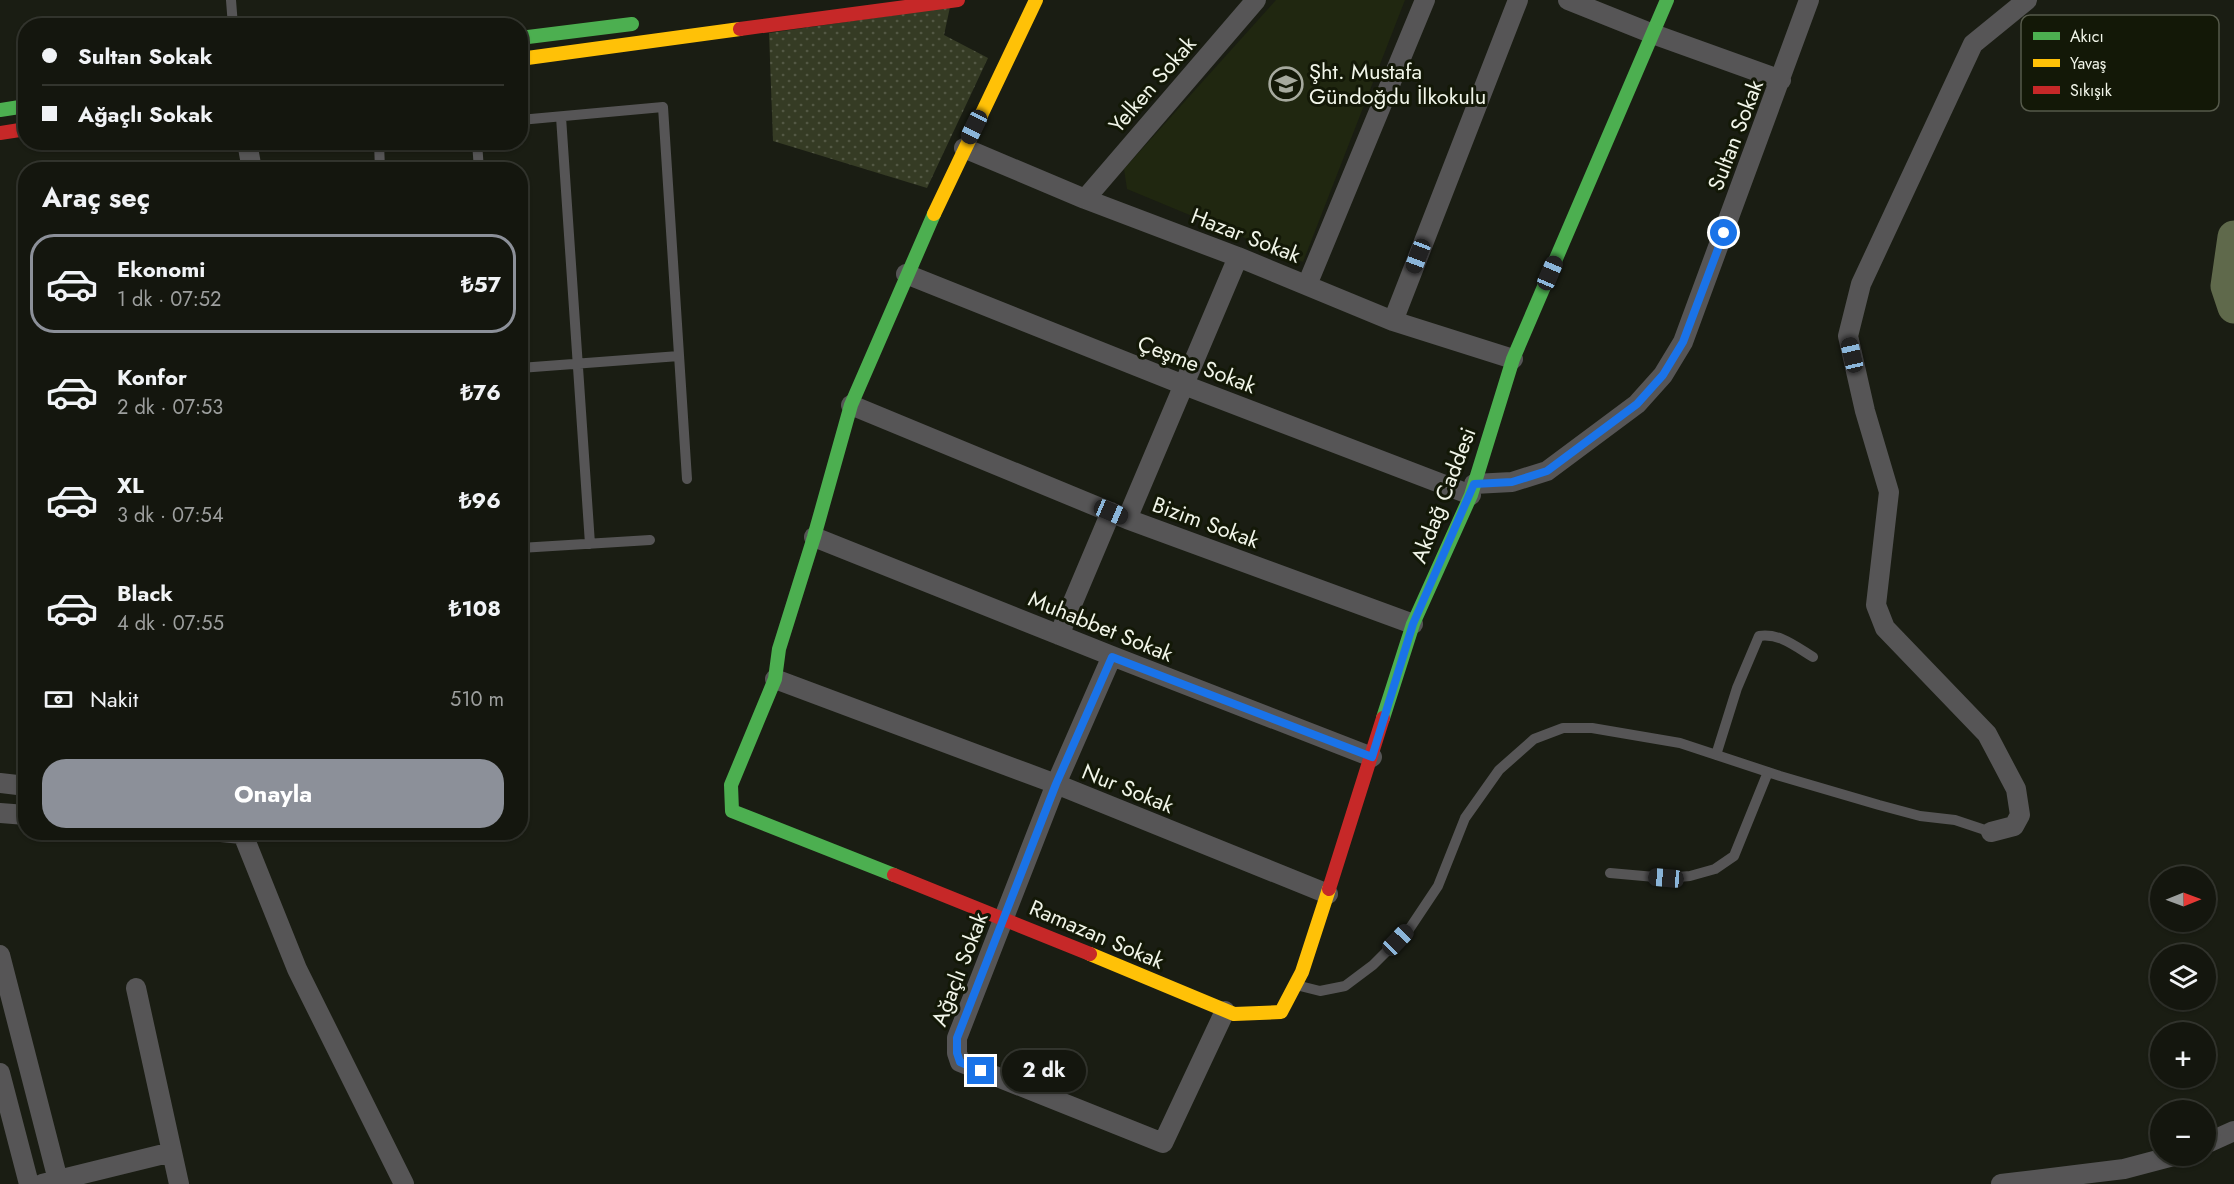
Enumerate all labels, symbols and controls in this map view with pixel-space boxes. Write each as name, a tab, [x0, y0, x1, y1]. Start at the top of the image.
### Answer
legend	[2021, 15, 2219, 111]
text: Akıcı	[2070, 25, 2104, 48]
street label: Yelken Sokak	[1101, 28, 1203, 140]
text: Sultan Sokak	[78, 40, 212, 72]
text: Yavaş	[2070, 52, 2106, 75]
place label: Şht. Mustafa Gündoğdu İlkokulu	[1309, 55, 1486, 112]
school or university icon: Şht. Mustafa Gündoğdu İlkokulu	[1268, 66, 1304, 102]
street label: Sultan Sokak	[1699, 75, 1771, 195]
text: Sıkışık	[2070, 79, 2113, 102]
text: Ağaçlı Sokak	[78, 98, 213, 130]
car	[958, 107, 990, 147]
text: Araç seç	[42, 178, 150, 217]
street label: Hazar Sokak	[1187, 199, 1306, 271]
route start	[1710, 219, 1737, 246]
car	[1403, 236, 1433, 276]
text: Ekonomi	[117, 253, 205, 285]
car	[1535, 253, 1565, 293]
icon: car	[45, 257, 99, 311]
text: ₺57	[461, 268, 501, 300]
text: 1 dk · 07:52	[117, 285, 221, 314]
street label: Çeşme Sokak	[1133, 327, 1261, 401]
car	[1839, 335, 1865, 375]
text: Konfor	[117, 361, 187, 393]
icon: car	[45, 365, 99, 419]
text: ₺76	[460, 376, 501, 408]
text: 2 dk · 07:53	[117, 393, 223, 422]
street label: Akdağ Caddesi	[1402, 422, 1484, 568]
text: XL	[117, 469, 144, 501]
icon: car	[45, 473, 99, 527]
text: ₺96	[459, 484, 501, 516]
street label: Bizim Sokak	[1148, 488, 1264, 556]
car	[1091, 497, 1131, 527]
text: 3 dk · 07:54	[117, 501, 224, 530]
text: Black	[117, 577, 173, 609]
icon: car	[45, 581, 99, 635]
street label: Muhabbet Sokak	[1024, 582, 1179, 670]
text: ₺108	[449, 592, 501, 624]
text: 4 dk · 07:55	[117, 609, 224, 638]
icon: cash	[42, 683, 75, 716]
text: Nakit	[90, 683, 138, 715]
text: 510 m	[450, 685, 504, 714]
street label: Nur Sokak	[1077, 755, 1179, 821]
button: Onayla	[42, 759, 504, 828]
north arrow	[2150, 866, 2216, 932]
map controls	[2150, 866, 2216, 1166]
car	[1647, 867, 1685, 889]
street label: Ramazan Sokak	[1025, 891, 1170, 977]
street label: Ağaçlı Sokak	[923, 907, 995, 1031]
car	[1379, 921, 1417, 959]
button: layers	[2150, 944, 2216, 1010]
button: +	[2150, 1022, 2216, 1088]
callout: 2 dk	[1002, 1050, 1086, 1092]
text: 2 dk	[1023, 1056, 1066, 1085]
route end	[967, 1057, 994, 1084]
button: −	[2150, 1100, 2216, 1166]

